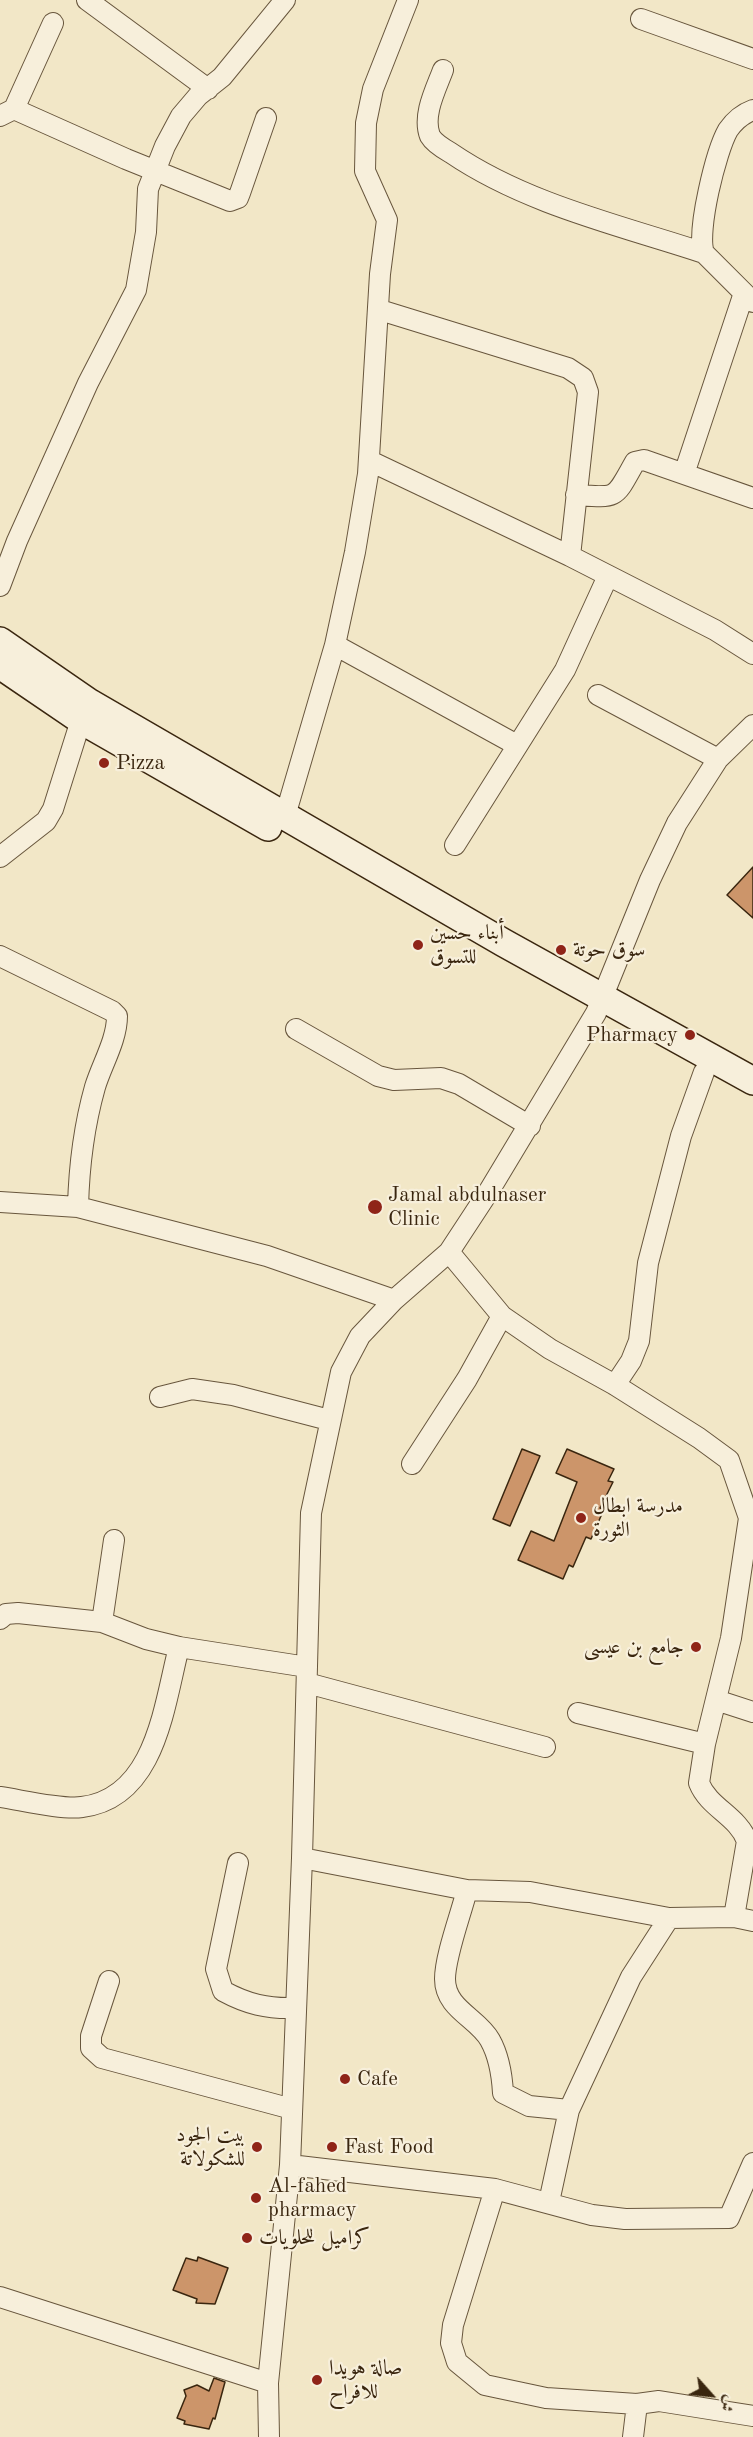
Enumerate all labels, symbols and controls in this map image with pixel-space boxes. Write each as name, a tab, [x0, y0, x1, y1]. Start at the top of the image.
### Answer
place label: Pizza	[116, 750, 165, 776]
marker: Pizza	[97, 756, 111, 770]
place label: أبناء حسين للتسوق	[430, 920, 504, 970]
place label: سوق حوتة	[573, 937, 645, 963]
marker: أبناء حسين للتسوق	[411, 938, 425, 952]
marker: سوق حوتة	[554, 943, 568, 957]
place label: Pharmacy	[586, 1022, 678, 1048]
marker: Pharmacy	[683, 1028, 697, 1042]
place label: Jamal abdulnaser Clinic	[388, 1182, 546, 1232]
marker: Jamal abdulnaser Clinic	[366, 1198, 384, 1216]
place label: مدرسة ابطال الثورة	[593, 1493, 683, 1543]
marker: مدرسة ابطال الثورة	[574, 1511, 588, 1525]
place label: جامع بن عيسى	[584, 1634, 684, 1660]
marker: جامع بن عيسى	[689, 1640, 703, 1654]
place label: Cafe	[357, 2066, 398, 2092]
marker: Cafe	[338, 2072, 352, 2086]
place label: بيت الجود للشكولاتة	[176, 2122, 245, 2172]
place label: Fast Food	[344, 2134, 434, 2160]
marker: بيت الجود للشكولاتة	[250, 2140, 264, 2154]
marker: Fast Food	[325, 2140, 339, 2154]
place label: Al-fahed pharmacy	[268, 2173, 357, 2223]
marker: Al-fahed pharmacy	[249, 2191, 263, 2205]
place label: كراميل للحلويات	[259, 2225, 370, 2251]
marker: كراميل للحلويات	[240, 2231, 254, 2245]
place label: صالة هويدا للافراح	[329, 2355, 402, 2405]
north arrow	[681, 2365, 741, 2425]
marker: صالة هويدا للافراح	[310, 2373, 324, 2387]
text: ش	[716, 2392, 738, 2414]

